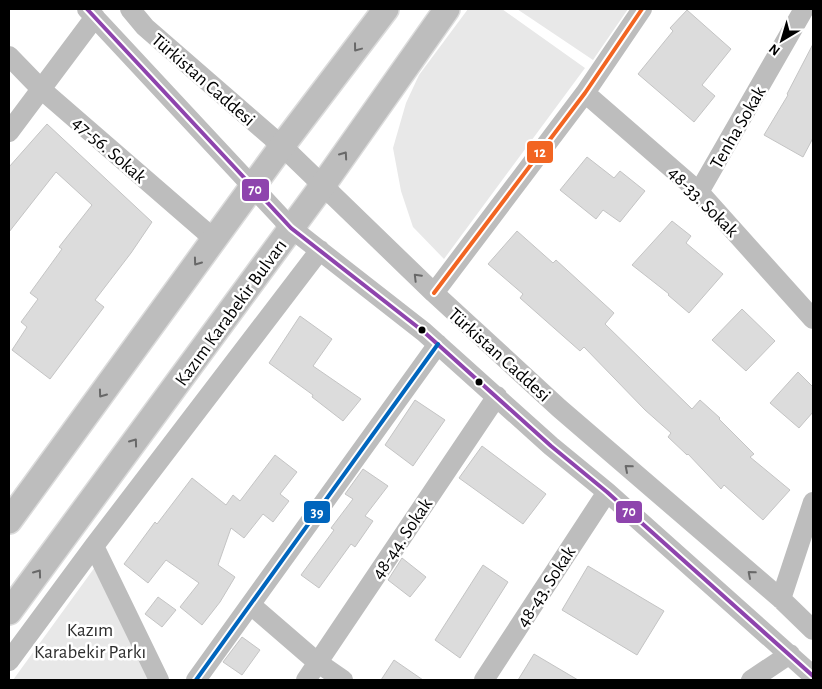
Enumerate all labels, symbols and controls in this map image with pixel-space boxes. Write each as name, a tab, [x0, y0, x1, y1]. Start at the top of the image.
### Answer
north arrow	[757, 15, 807, 65]
street label: Türkistan Caddesi	[148, 30, 258, 130]
text: N	[766, 41, 783, 58]
one-way arrow	[354, 42, 363, 52]
street label: Tenha Sokak	[707, 83, 770, 172]
street label: 47-56. Sokak	[68, 113, 150, 187]
line badge: 12	[526, 140, 554, 164]
text: 12	[534, 146, 546, 160]
one-way arrow	[338, 152, 347, 161]
street label: 48-33. Sokak	[664, 163, 742, 241]
line badge: 70	[241, 178, 270, 202]
text: 70	[248, 183, 262, 197]
street label: Kazım Karabekir Bulvarı	[172, 236, 291, 390]
one-way arrow	[194, 257, 204, 266]
one-way arrow	[413, 274, 422, 283]
street label: Türkistan Caddesi	[444, 305, 554, 406]
unlabelled marker	[417, 325, 427, 335]
unlabelled marker	[474, 377, 484, 387]
one-way arrow	[99, 388, 108, 398]
one-way arrow	[128, 438, 137, 448]
one-way arrow	[625, 465, 634, 473]
street label: 48-44. Sokak	[368, 495, 436, 583]
line badge: 39	[303, 500, 331, 524]
line badge: 70	[615, 500, 643, 524]
text: 70	[622, 505, 636, 519]
text: 39	[311, 506, 324, 520]
street label: 48-43. Sokak	[513, 543, 579, 631]
one-way arrow	[31, 569, 41, 578]
one-way arrow	[748, 571, 757, 580]
park label: Kazım Karabekir Parkı	[34, 621, 146, 662]

